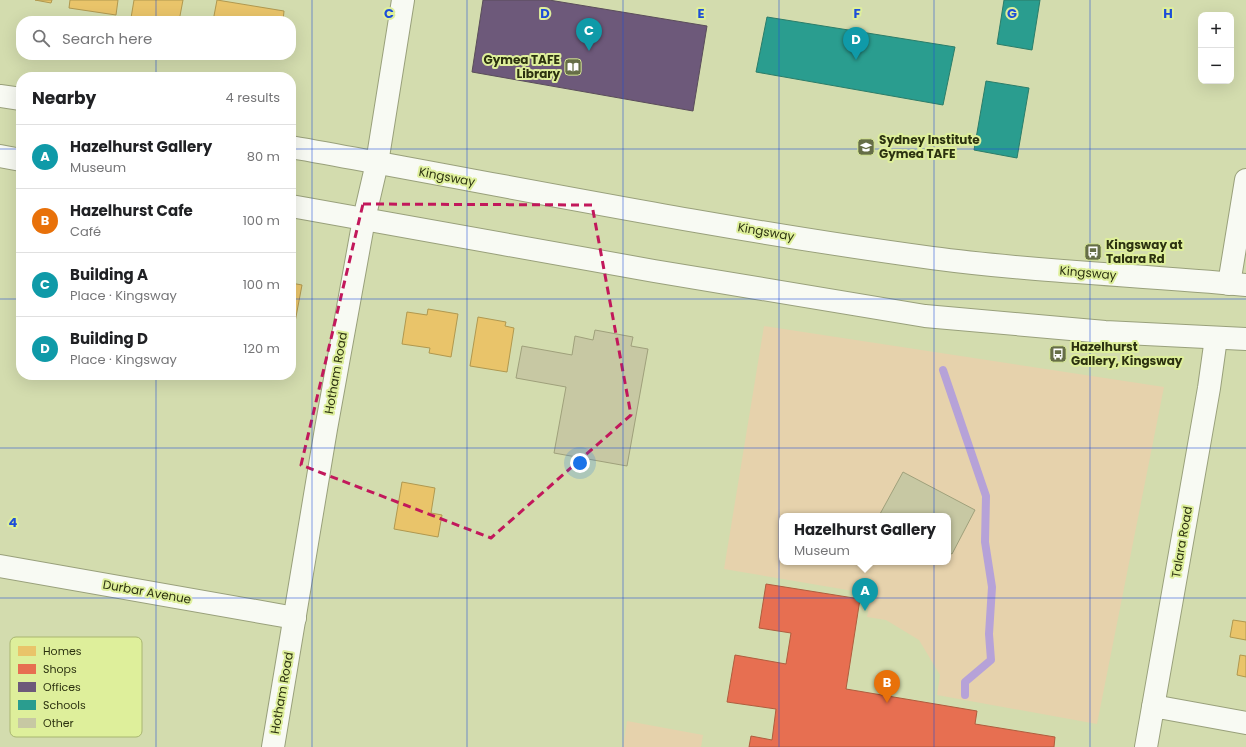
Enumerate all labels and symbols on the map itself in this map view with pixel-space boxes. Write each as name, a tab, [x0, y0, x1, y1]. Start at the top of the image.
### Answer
text: C	[384, 4, 394, 23]
text: D	[540, 4, 550, 23]
text: E	[697, 4, 705, 23]
text: F	[853, 4, 861, 23]
text: G	[1007, 4, 1017, 23]
text: H	[1163, 4, 1173, 23]
pin: C	[576, 18, 602, 51]
pin: D	[843, 27, 869, 60]
place label: Gymea TAFE Library	[483, 51, 560, 82]
library icon: Gymea TAFE Library	[563, 57, 583, 77]
place label: Sydney Institute Gymea TAFE	[879, 131, 980, 162]
school or university icon: Sydney Institute Gymea TAFE	[856, 137, 876, 157]
street label: Kingsway	[418, 163, 477, 190]
street label: Kingsway	[737, 218, 796, 245]
place label: Kingsway at Talara Rd	[1106, 236, 1183, 267]
bus stop icon: Kingsway at Talara Rd	[1083, 242, 1103, 262]
street label: Kingsway	[1059, 262, 1117, 283]
street label: Hotham Road	[320, 331, 351, 415]
place label: Hazelhurst Gallery, Kingsway	[1071, 338, 1183, 369]
bus stop icon: Hazelhurst Gallery, Kingsway	[1048, 344, 1068, 364]
your location	[570, 453, 590, 473]
street label: Talara Road	[1167, 505, 1196, 579]
text: 4	[9, 513, 18, 532]
street label: Durbar Avenue	[101, 575, 193, 608]
pin: A	[852, 578, 878, 611]
legend	[10, 637, 142, 737]
text: Homes	[43, 643, 82, 659]
street label: Hotham Road	[266, 651, 297, 735]
text: Shops	[43, 661, 77, 677]
pin: B	[874, 670, 900, 703]
text: Offices	[43, 679, 81, 695]
text: Schools	[43, 697, 86, 713]
text: Other	[43, 715, 74, 731]

